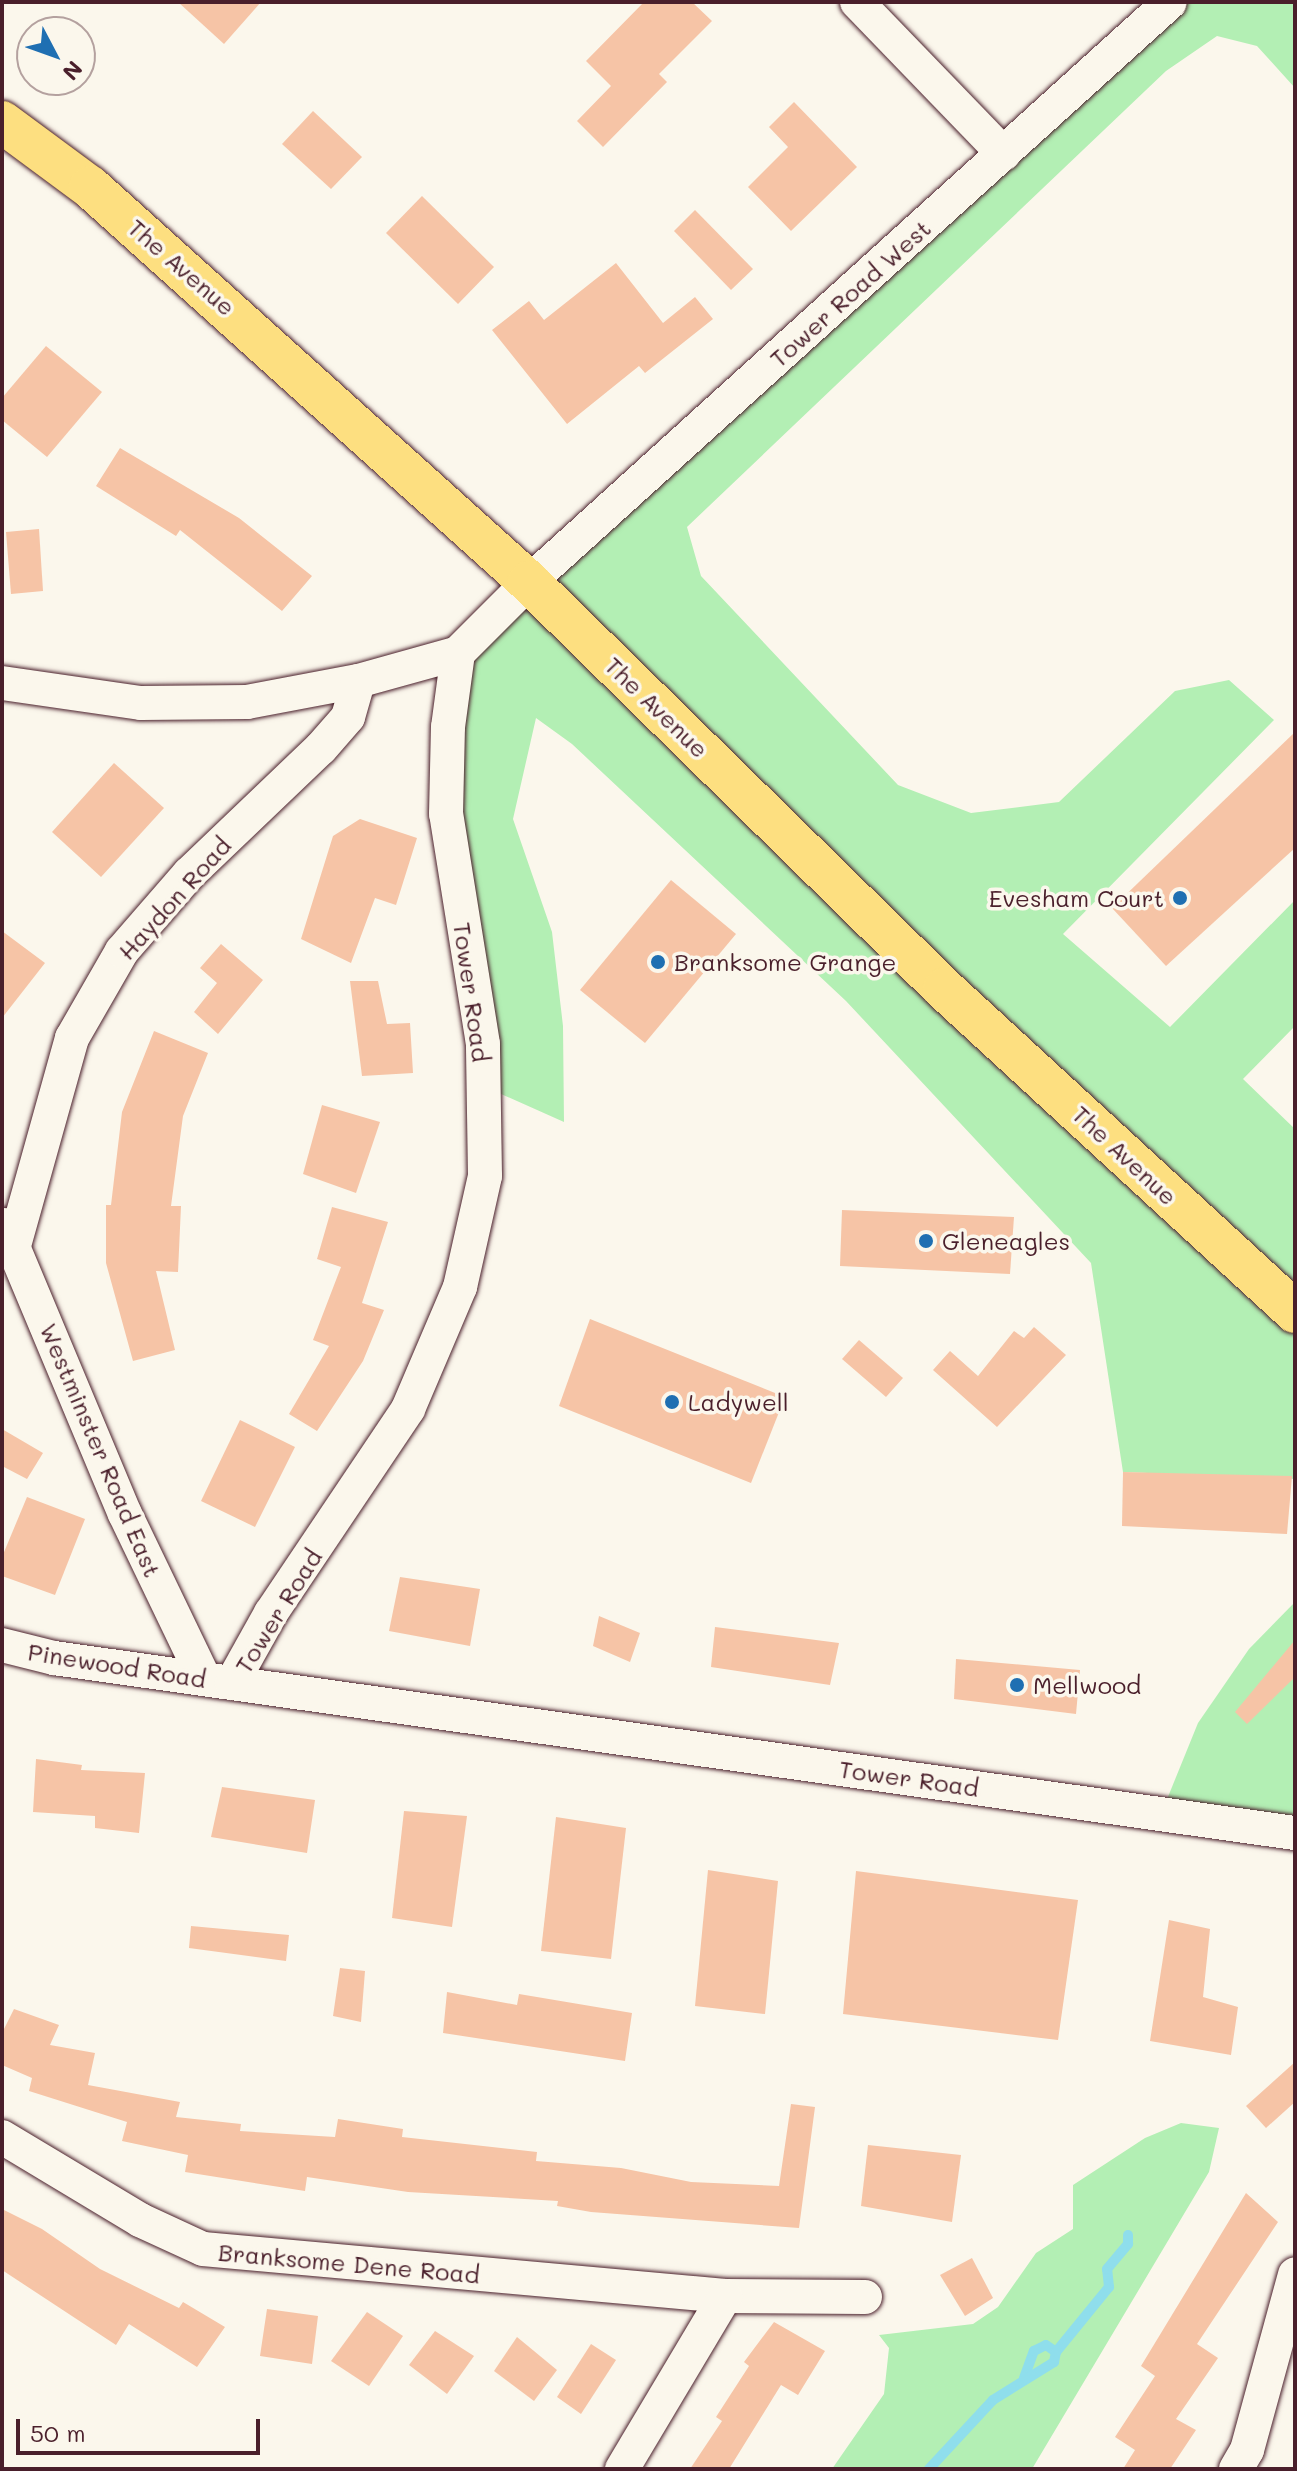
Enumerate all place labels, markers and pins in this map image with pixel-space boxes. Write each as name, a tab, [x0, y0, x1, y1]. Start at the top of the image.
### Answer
place label: Evesham Court	[989, 884, 1164, 912]
marker: Evesham Court	[1171, 889, 1189, 907]
place label: Branksome Grange	[674, 948, 896, 976]
marker: Branksome Grange	[649, 953, 667, 971]
place label: Gleneagles	[942, 1227, 1070, 1255]
marker: Gleneagles	[917, 1232, 935, 1250]
place label: Ladywell	[688, 1388, 789, 1416]
marker: Ladywell	[663, 1393, 681, 1411]
place label: Mellwood	[1033, 1671, 1141, 1699]
marker: Mellwood	[1008, 1676, 1026, 1694]

